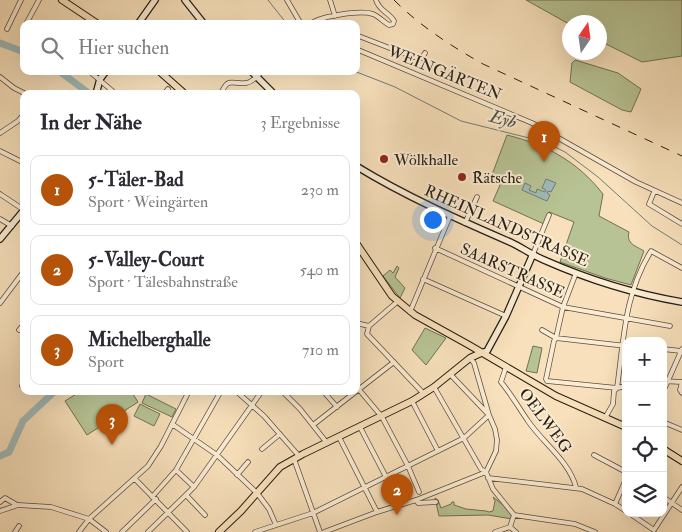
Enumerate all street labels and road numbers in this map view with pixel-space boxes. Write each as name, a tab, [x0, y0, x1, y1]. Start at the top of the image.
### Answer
street label: WEINGÄRTEN	[384, 41, 505, 105]
street label: RHEINLANDSTRASSE	[421, 181, 592, 271]
street label: SAARSTRASSE	[457, 239, 568, 303]
street label: OELWEG	[514, 384, 576, 457]

